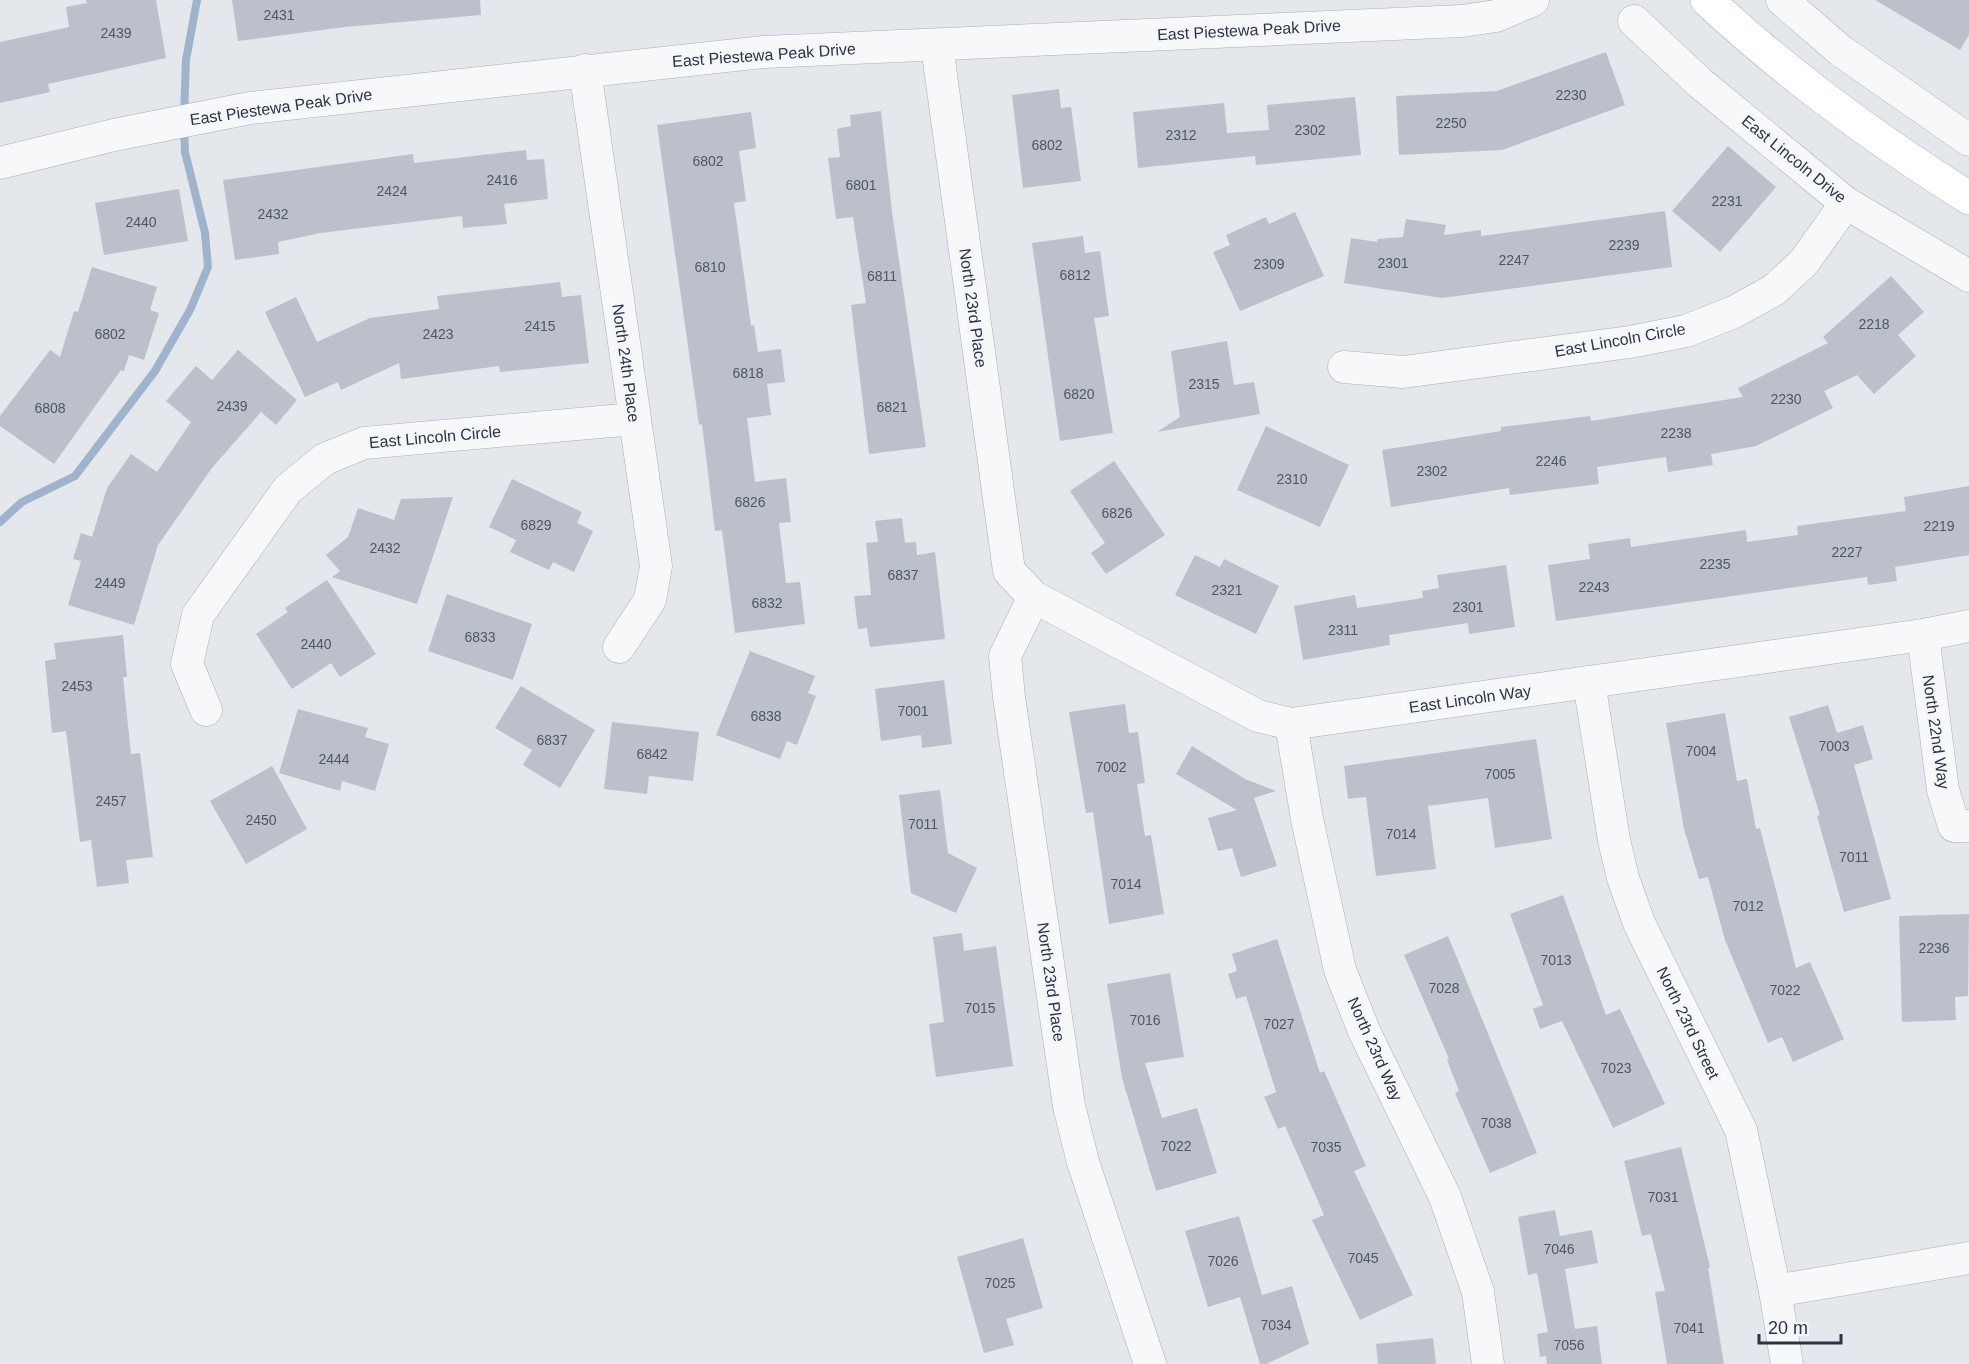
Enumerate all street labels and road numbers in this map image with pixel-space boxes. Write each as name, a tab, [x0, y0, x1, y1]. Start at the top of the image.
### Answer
street label: East Piestewa Peak Drive	[1157, 17, 1341, 43]
street label: East Piestewa Peak Drive	[672, 40, 857, 70]
street label: East Piestewa Peak Drive	[189, 86, 373, 128]
street label: East Lincoln Drive	[1739, 112, 1850, 206]
street label: North 23rd Place	[956, 247, 990, 369]
street label: North 24th Place	[609, 303, 643, 423]
street label: East Lincoln Circle	[1553, 320, 1687, 360]
street label: East Lincoln Circle	[368, 423, 502, 451]
street label: North 22nd Way	[1920, 674, 1952, 790]
street label: East Lincoln Way	[1408, 682, 1532, 716]
street label: North 23rd Place	[1034, 921, 1068, 1043]
street label: North 23rd Street	[1653, 964, 1723, 1082]
street label: North 23rd Way	[1345, 995, 1405, 1103]

